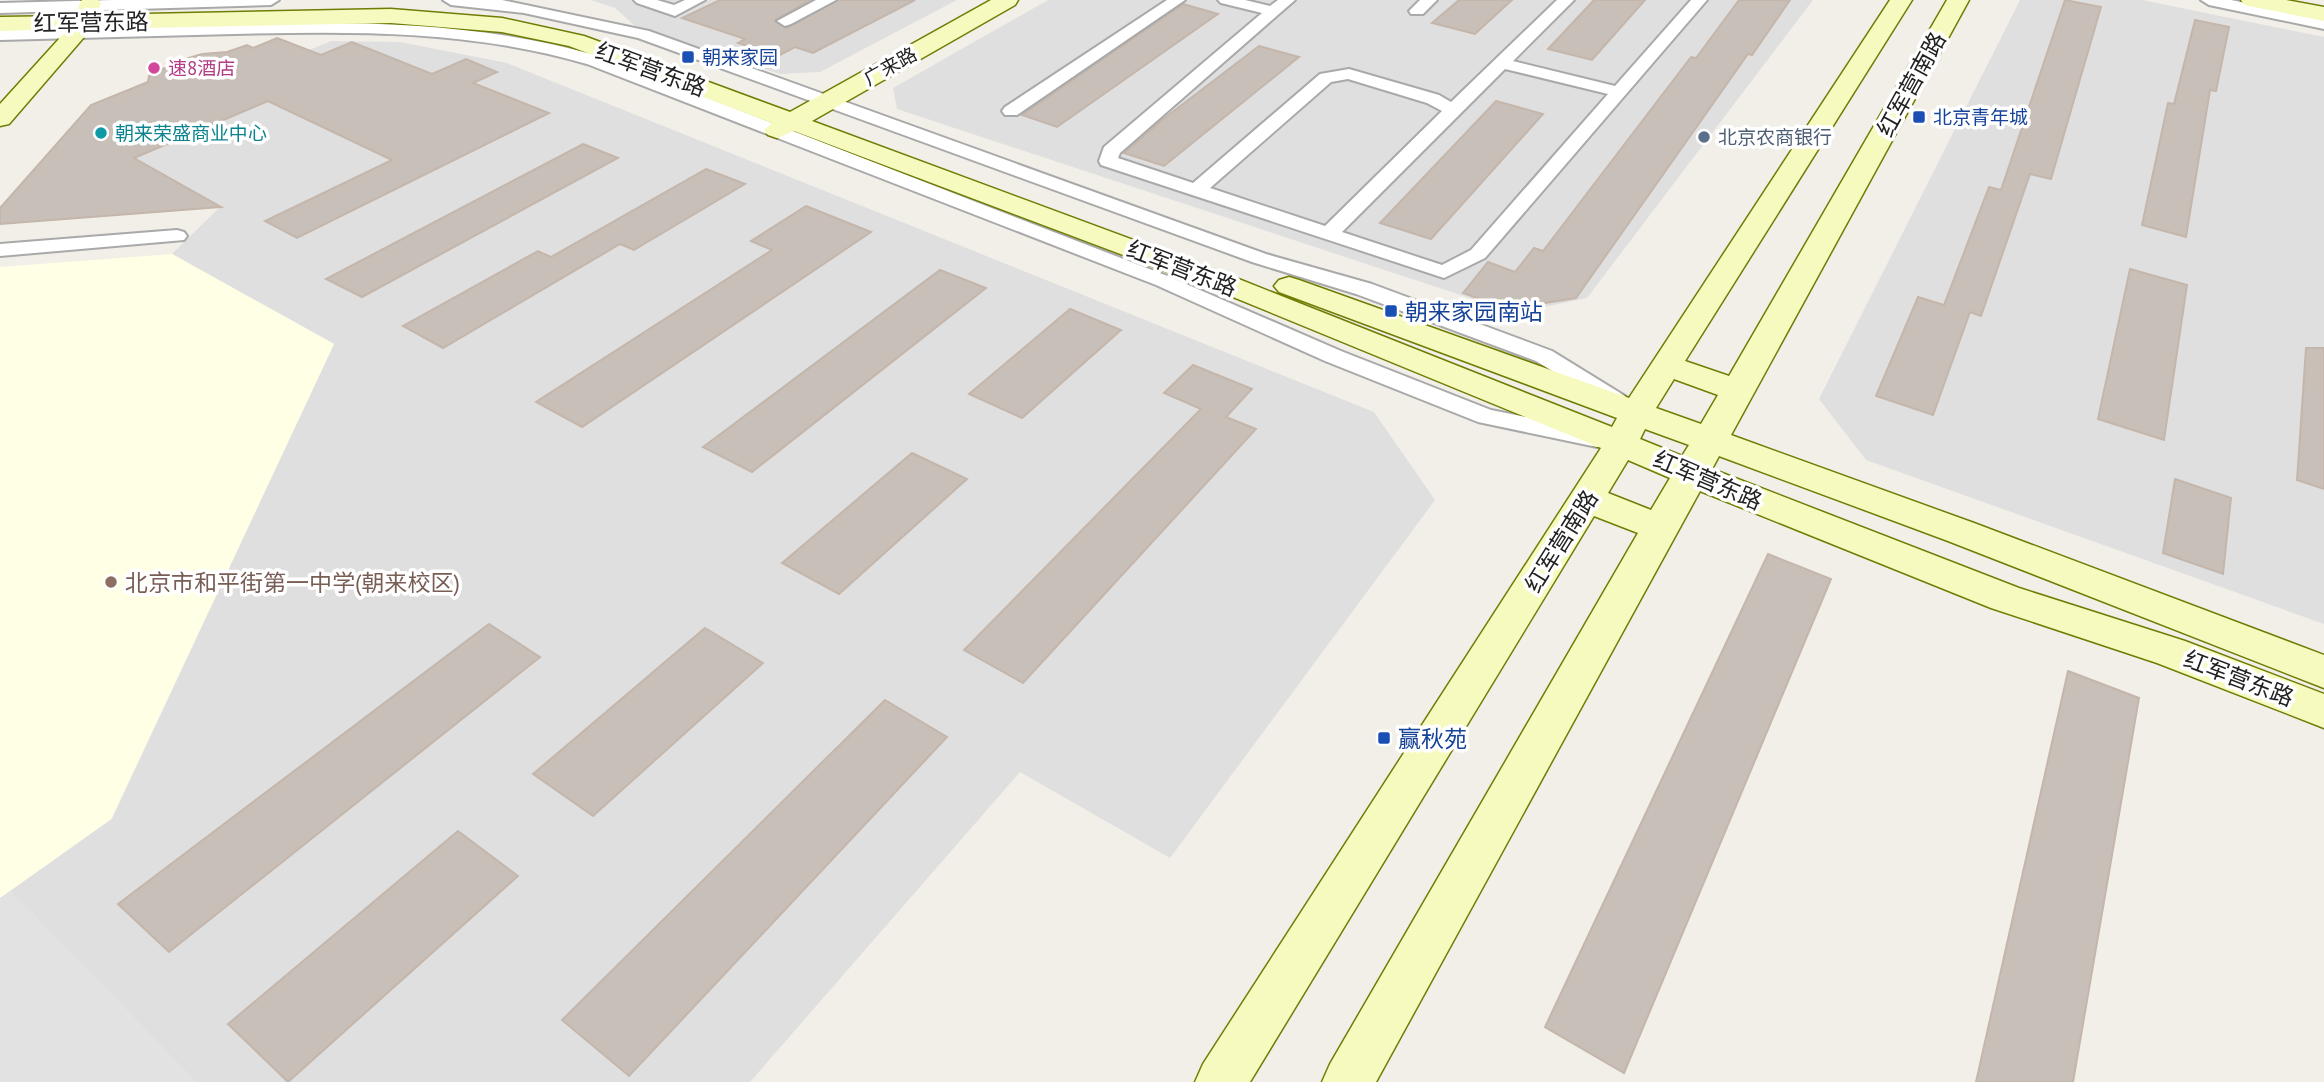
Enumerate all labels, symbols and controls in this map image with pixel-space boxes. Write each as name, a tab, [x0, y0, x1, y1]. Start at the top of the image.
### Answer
street label: 红军营东路	[33, 6, 149, 38]
street label: 红军营南路	[1870, 27, 1952, 141]
street label: 红军营东路	[592, 36, 710, 102]
street label: 广来路	[859, 42, 921, 90]
place label: 朝来家园	[702, 45, 778, 69]
marker: 朝来家园	[680, 49, 696, 65]
place label: 速8酒店	[168, 56, 235, 80]
marker: 速8酒店	[146, 60, 162, 76]
place label: 北京青年城	[1933, 105, 2028, 129]
marker: 北京青年城	[1911, 109, 1927, 125]
place label: 朝来荣盛商业中心	[115, 121, 267, 145]
marker: 朝来荣盛商业中心	[93, 125, 109, 141]
place label: 北京农商银行	[1718, 125, 1832, 149]
marker: 北京农商银行	[1696, 129, 1712, 145]
street label: 红军营东路	[1123, 234, 1241, 302]
place label: 朝来家园南站	[1405, 297, 1543, 326]
marker: 朝来家园南站	[1383, 303, 1399, 319]
street label: 红军营东路	[1649, 444, 1767, 516]
street label: 红军营南路	[1518, 485, 1604, 597]
place label: 北京市和平街第一中学(朝来校区)	[125, 568, 460, 597]
marker: 北京市和平街第一中学(朝来校区)	[103, 574, 119, 590]
street label: 红军营东路	[2180, 644, 2298, 712]
place label: 赢秋苑	[1398, 724, 1467, 753]
marker: 赢秋苑	[1376, 730, 1392, 746]

